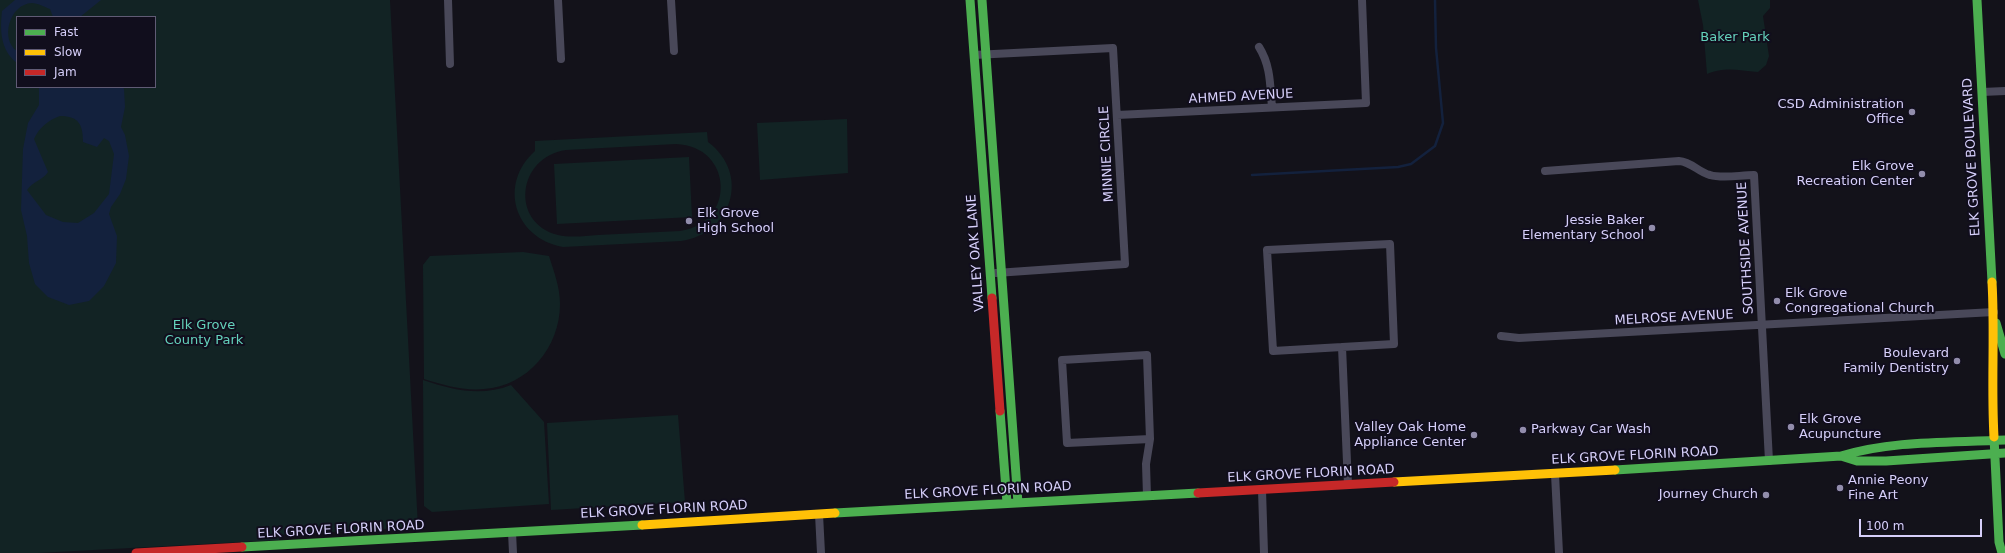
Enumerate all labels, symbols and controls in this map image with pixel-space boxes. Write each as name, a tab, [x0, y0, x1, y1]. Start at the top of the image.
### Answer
legend	[16, 16, 156, 88]
text: Fast	[54, 25, 78, 39]
park label: Baker Park	[1700, 30, 1770, 46]
text: Slow	[54, 45, 82, 59]
text: Jam	[54, 65, 77, 79]
street label: ELK GROVE BOULEVARD	[1960, 78, 1984, 236]
street label: AHMED AVENUE	[1188, 86, 1294, 108]
place label: CSD Administration Office	[1777, 97, 1904, 128]
street label: MINNIE CIRCLE	[1097, 105, 1117, 203]
marker: CSD Administration Office	[1907, 107, 1917, 117]
place label: Elk Grove Recreation Center	[1797, 159, 1914, 190]
marker: Elk Grove Recreation Center	[1917, 169, 1927, 179]
street label: SOUTHSIDE AVENUE	[1735, 181, 1757, 315]
street label: VALLEY OAK LANE	[964, 194, 988, 312]
place label: Elk Grove High School	[697, 206, 774, 237]
place label: Jessie Baker Elementary School	[1522, 213, 1644, 244]
marker: Elk Grove High School	[684, 216, 694, 226]
marker: Jessie Baker Elementary School	[1647, 223, 1657, 233]
place label: Elk Grove Congregational Church	[1785, 286, 1934, 317]
marker: Elk Grove Congregational Church	[1772, 296, 1782, 306]
street label: MELROSE AVENUE	[1614, 307, 1734, 329]
park label: Elk Grove County Park	[165, 318, 243, 349]
place label: Boulevard Family Dentistry	[1843, 346, 1949, 377]
marker: Boulevard Family Dentistry	[1952, 356, 1962, 366]
place label: Elk Grove Acupuncture	[1799, 412, 1881, 443]
place label: Valley Oak Home Appliance Center	[1354, 420, 1466, 451]
place label: Parkway Car Wash	[1531, 422, 1651, 438]
marker: Elk Grove Acupuncture	[1786, 422, 1796, 432]
marker: Parkway Car Wash	[1518, 425, 1528, 435]
marker: Valley Oak Home Appliance Center	[1469, 430, 1479, 440]
street label: ELK GROVE FLORIN ROAD	[1551, 444, 1719, 468]
street label: ELK GROVE FLORIN ROAD	[1227, 462, 1395, 486]
place label: Annie Peony Fine Art	[1848, 473, 1928, 504]
street label: ELK GROVE FLORIN ROAD	[904, 479, 1072, 503]
marker: Annie Peony Fine Art	[1835, 483, 1845, 493]
place label: Journey Church	[1659, 487, 1758, 503]
marker: Journey Church	[1761, 490, 1771, 500]
street label: ELK GROVE FLORIN ROAD	[580, 498, 748, 522]
scale bar	[1861, 511, 1984, 537]
street label: ELK GROVE FLORIN ROAD	[257, 518, 425, 542]
text: 100 m	[1866, 519, 1904, 533]

